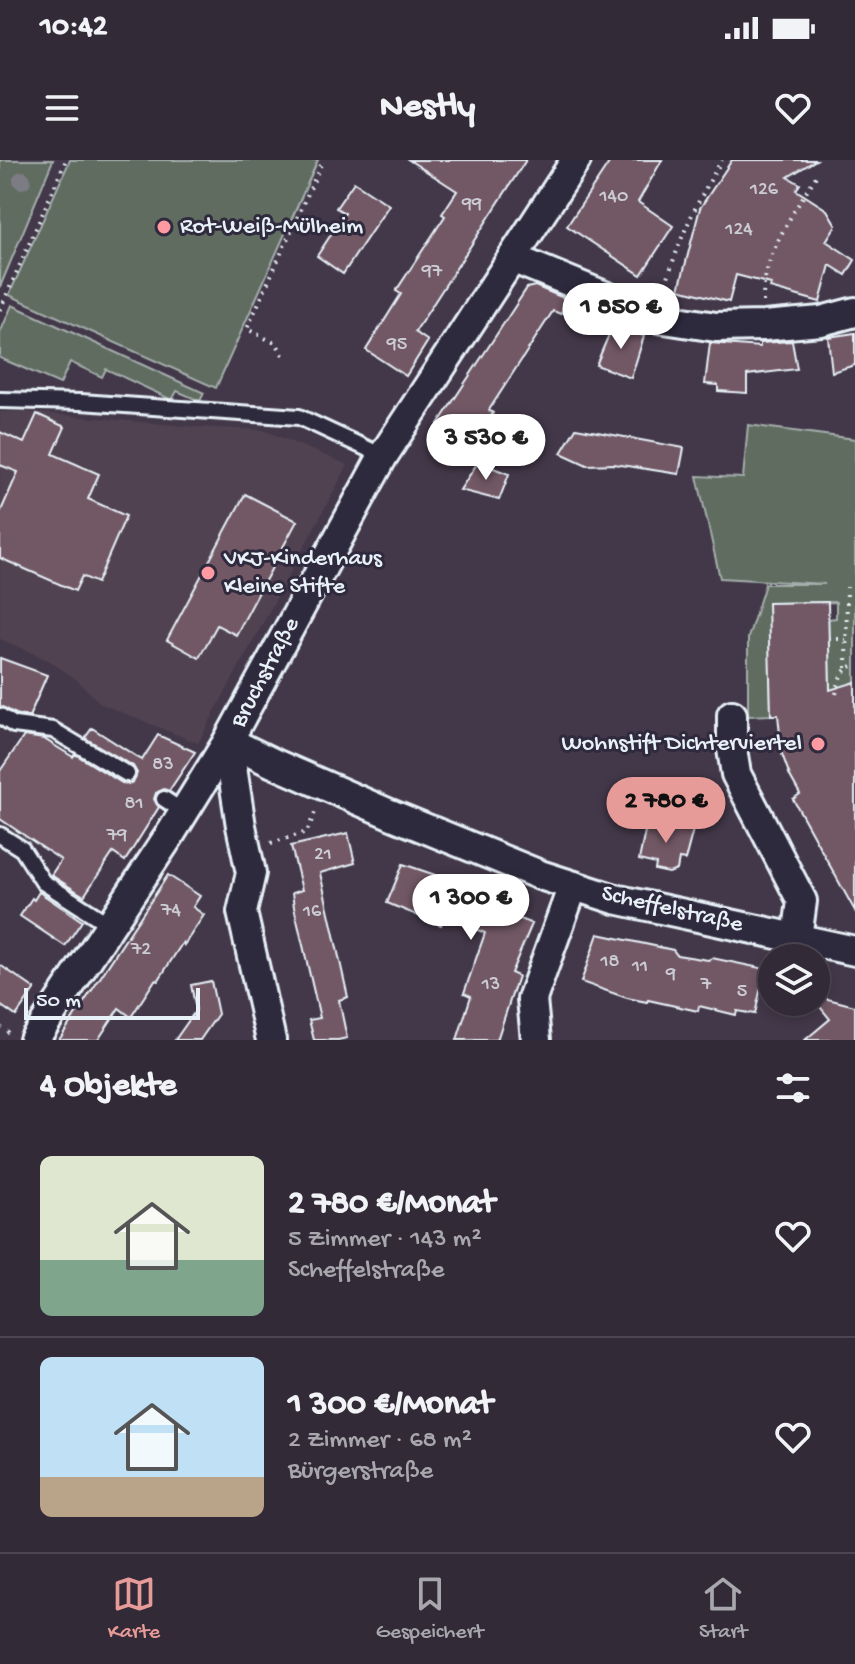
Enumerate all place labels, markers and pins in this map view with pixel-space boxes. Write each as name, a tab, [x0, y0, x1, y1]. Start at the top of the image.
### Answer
place label: Rot-Weiß-Mülheim	[180, 213, 363, 242]
marker: Rot-Weiß-Mülheim	[155, 218, 173, 236]
pin: 1 850 €	[547, 283, 695, 351]
pin: 3 530 €	[412, 414, 560, 482]
place label: VKJ-Kinderhaus Kleine Stifte	[223, 545, 383, 602]
marker: VKJ-Kinderhaus Kleine Stifte	[199, 564, 217, 582]
place label: Wohnstift Dichterviertel	[561, 730, 802, 759]
marker: Wohnstift Dichterviertel	[809, 735, 827, 753]
pin: 2 780 €	[592, 777, 740, 845]
pin: 1 300 €	[397, 874, 545, 942]

